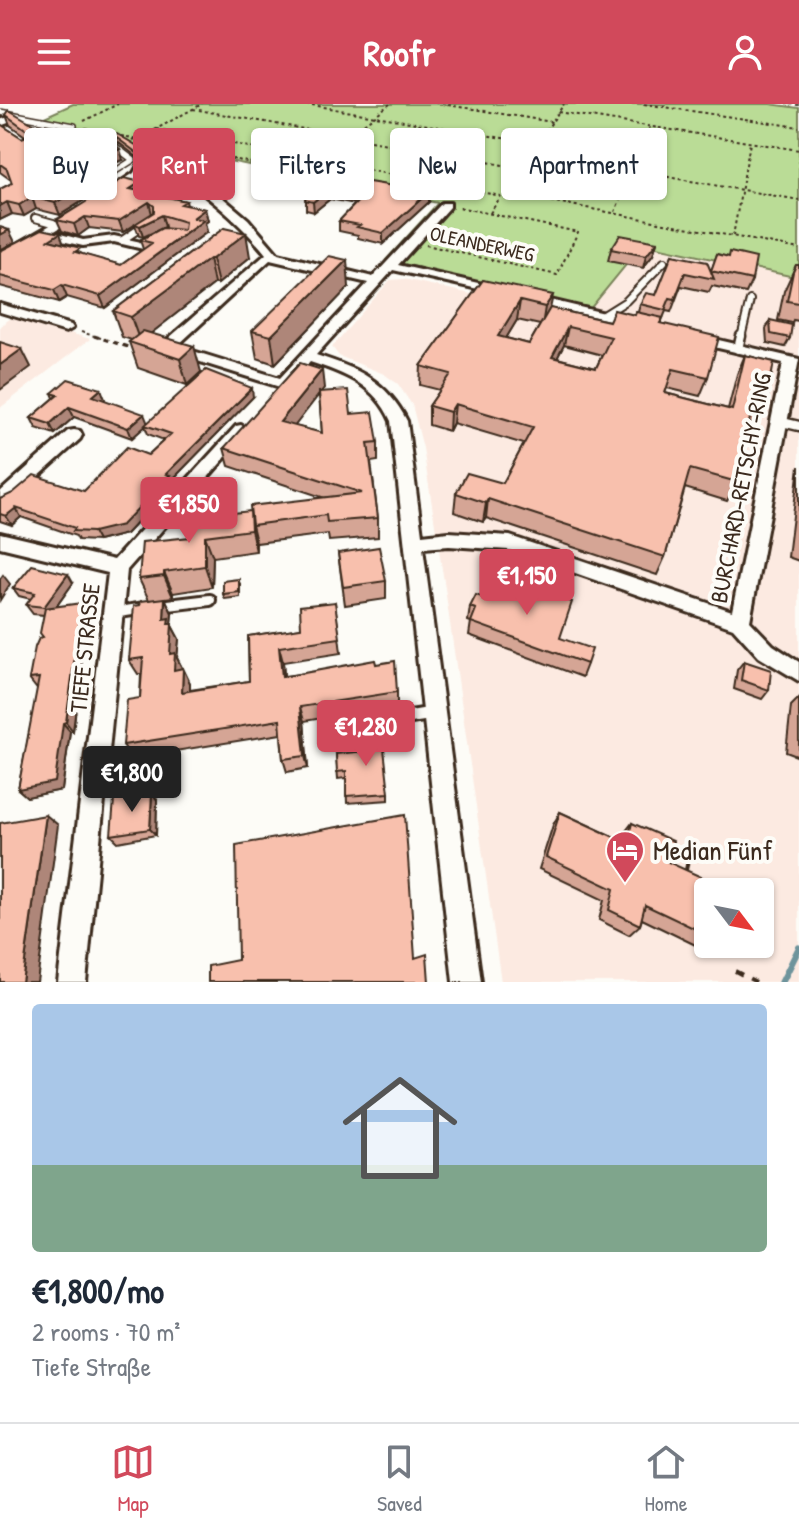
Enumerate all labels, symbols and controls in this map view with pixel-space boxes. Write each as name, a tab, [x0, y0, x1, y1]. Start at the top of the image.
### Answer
text: Roofr	[363, 28, 436, 77]
icon: menu	[32, 30, 76, 74]
icon: person	[723, 30, 767, 74]
chip: Buy	[24, 128, 117, 200]
chip: Rent	[133, 128, 235, 200]
chip: Filters	[251, 128, 374, 200]
chip: New	[390, 128, 485, 200]
chip: Apartment	[501, 128, 667, 200]
street label: OLEANDERWEG	[427, 219, 537, 268]
street label: BURCHARD-RETSCHY-RING	[702, 370, 778, 606]
pin: €1,850	[124, 477, 254, 545]
text: €1,850	[158, 485, 220, 520]
pin: €1,150	[462, 549, 592, 617]
text: €1,150	[497, 557, 557, 592]
street label: TIEFE STRASSE	[61, 581, 107, 714]
pin: €1,280	[301, 700, 431, 768]
text: €1,280	[335, 708, 397, 743]
pin: €1,800	[67, 746, 197, 814]
text: €1,800	[101, 754, 163, 789]
hotel icon: Median Fünf	[604, 829, 646, 884]
place label: Median Fünf	[653, 831, 772, 869]
north arrow	[694, 878, 774, 958]
map controls	[694, 878, 774, 958]
icon: home	[328, 1056, 472, 1200]
text: €1,800/mo	[32, 1268, 164, 1314]
text: 2 rooms · 70 m²	[32, 1314, 180, 1349]
text: Tiefe Straße	[32, 1349, 151, 1384]
tab: Map	[111, 1440, 155, 1518]
tab: Saved	[377, 1440, 422, 1518]
tab: Home	[644, 1440, 688, 1518]

